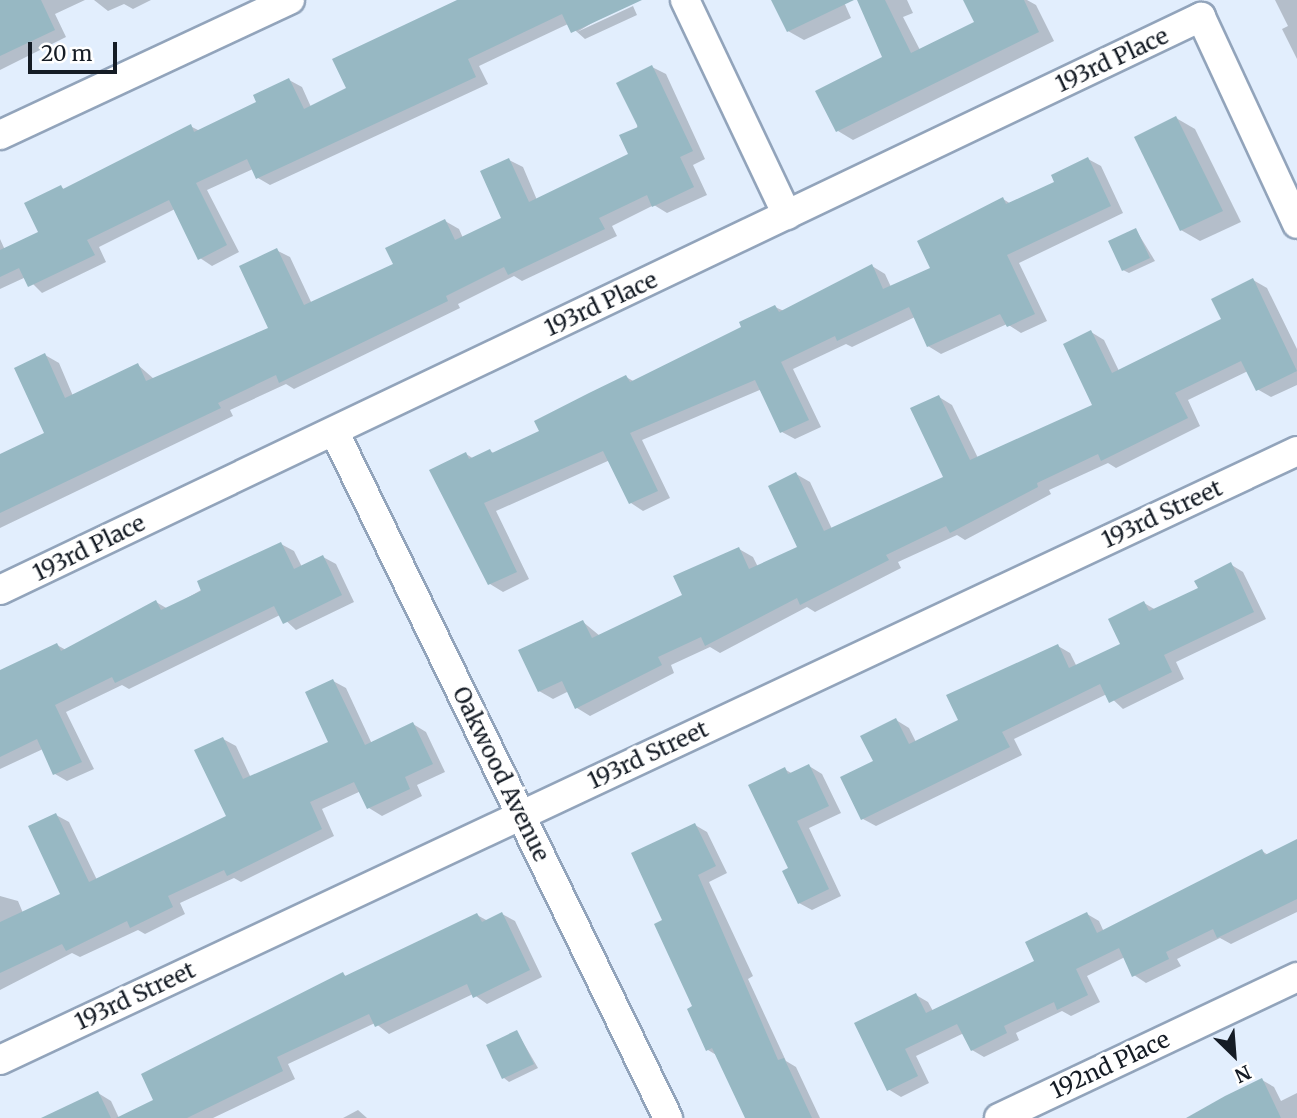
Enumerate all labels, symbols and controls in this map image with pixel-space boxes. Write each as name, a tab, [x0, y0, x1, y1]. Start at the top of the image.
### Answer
street label: 193rd Place	[1051, 22, 1173, 98]
scale bar	[32, 28, 121, 72]
text: 20 m	[41, 40, 92, 67]
street label: 193rd Place	[540, 266, 662, 342]
street label: 193rd Street	[1097, 474, 1227, 554]
street label: 193rd Place	[28, 509, 150, 587]
street label: Oakwood Avenue	[447, 682, 555, 866]
street label: 193rd Street	[583, 715, 713, 795]
street label: 193rd Street	[70, 956, 200, 1036]
north arrow	[1199, 1020, 1269, 1090]
street label: 192nd Place	[1046, 1025, 1174, 1105]
text: N	[1231, 1060, 1255, 1088]

